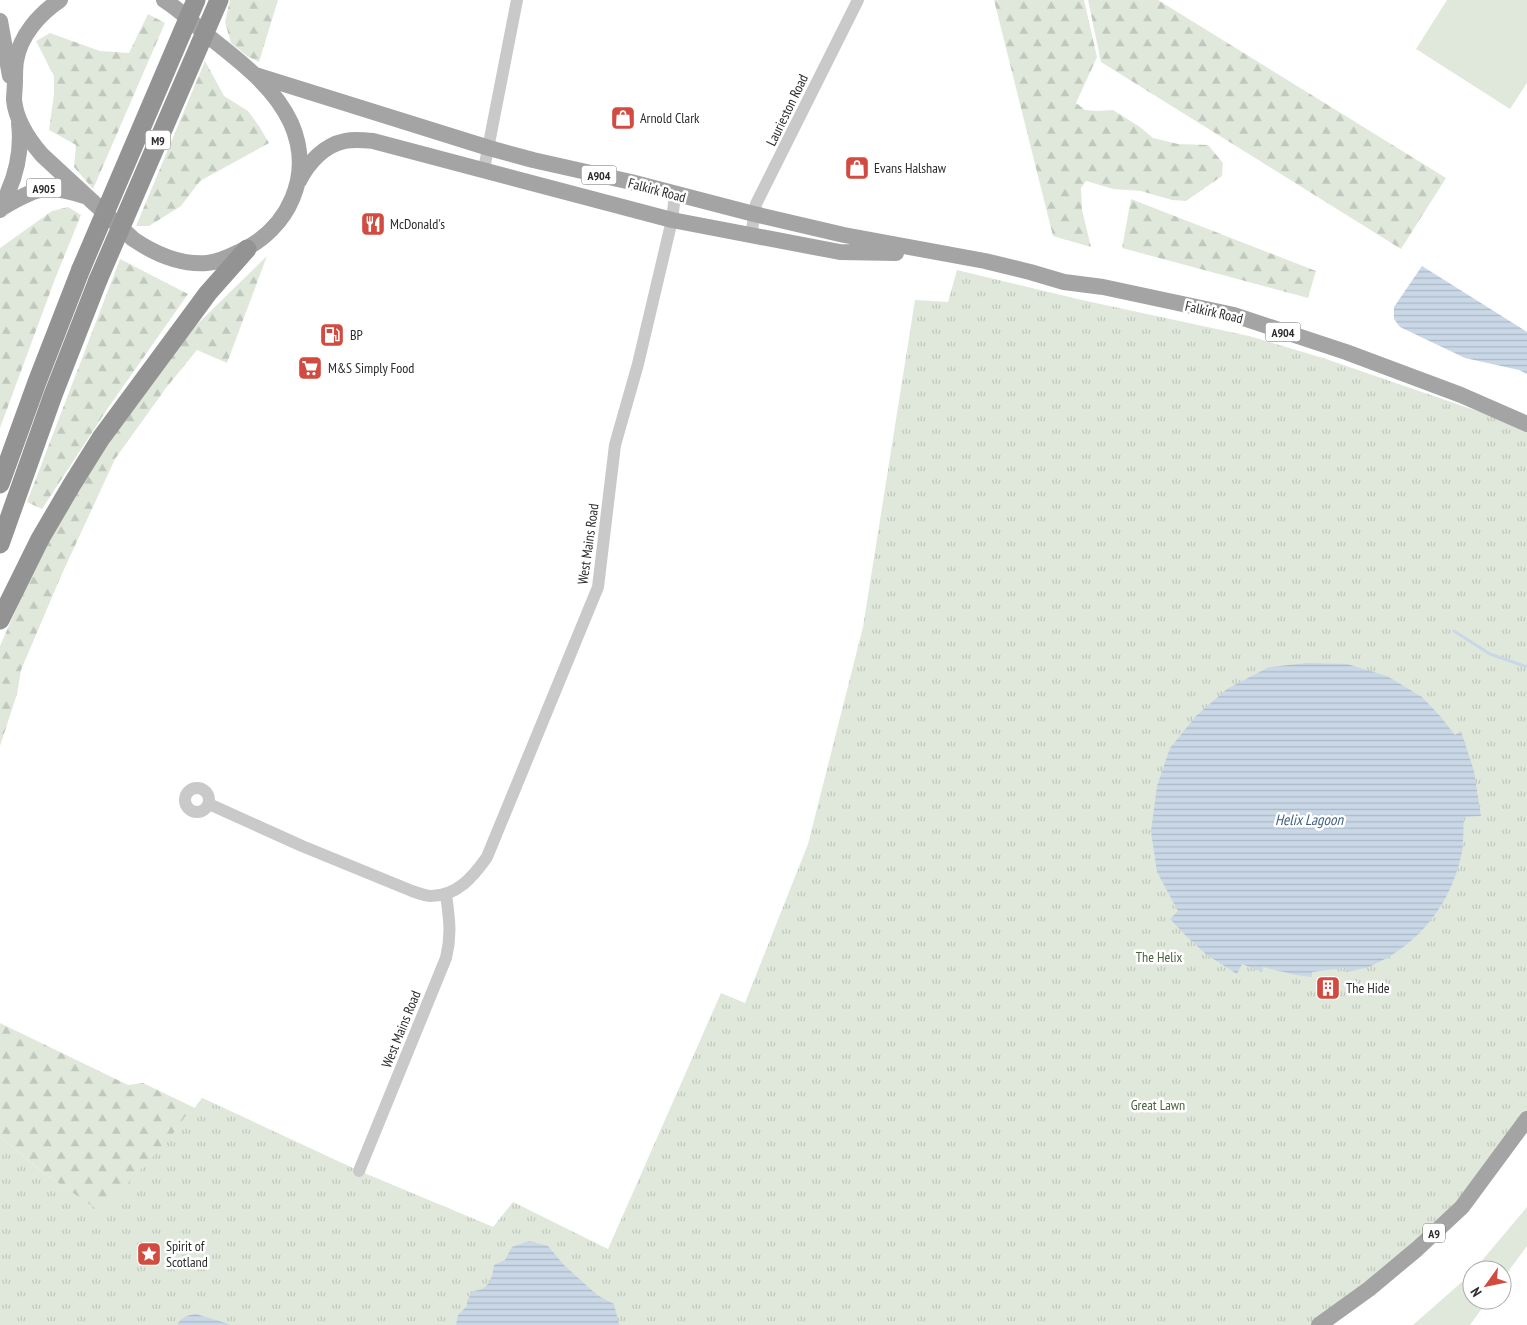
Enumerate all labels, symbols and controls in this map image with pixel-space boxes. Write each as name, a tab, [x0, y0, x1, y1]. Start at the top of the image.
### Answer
street label: Laurieston Road	[762, 71, 812, 149]
shop icon: Arnold Clark	[610, 105, 636, 131]
place label: Arnold Clark	[640, 109, 700, 127]
road number: M9	[146, 130, 170, 150]
shop icon: Evans Halshaw	[844, 155, 870, 181]
place label: Evans Halshaw	[874, 159, 947, 177]
road number: A904	[582, 166, 616, 184]
street label: Falkirk Road	[626, 174, 688, 206]
road number: A905	[27, 178, 62, 198]
restaurant icon: McDonald's	[360, 211, 386, 237]
place label: McDonald's	[390, 215, 445, 233]
street label: Falkirk Road	[1183, 297, 1245, 327]
fuel station icon: BP	[319, 322, 345, 348]
road number: A904	[1266, 322, 1300, 342]
place label: BP	[350, 326, 363, 344]
supermarket icon: M&S Simply Food	[297, 355, 323, 381]
place label: M&S Simply Food	[328, 359, 414, 377]
street label: West Mains Road	[573, 502, 603, 586]
water label: Helix Lagoon	[1275, 810, 1344, 829]
park label: The Helix	[1136, 948, 1182, 966]
building icon: The Hide	[1315, 975, 1341, 1001]
place label: The Hide	[1346, 979, 1390, 997]
street label: West Mains Road	[377, 988, 425, 1070]
park label: Great Lawn	[1131, 1096, 1185, 1114]
road number: A9	[1423, 1224, 1445, 1242]
place label: Spirit of Scotland	[166, 1237, 208, 1271]
place icon: Spirit of Scotland	[136, 1241, 162, 1267]
north arrow	[1462, 1260, 1512, 1310]
text: N	[1466, 1284, 1486, 1300]

